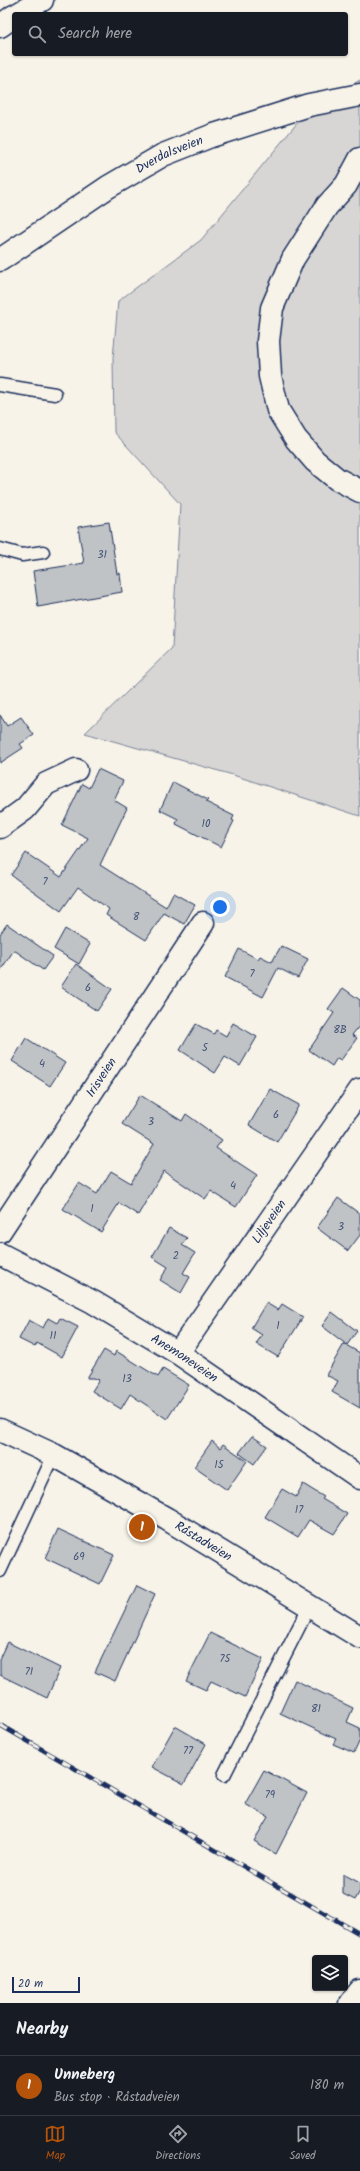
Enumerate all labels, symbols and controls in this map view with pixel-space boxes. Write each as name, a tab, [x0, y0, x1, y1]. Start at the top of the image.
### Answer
search box	[12, 12, 348, 56]
text: Search here	[58, 22, 132, 46]
icon: search	[26, 23, 48, 45]
street label: Dverdalsveien	[132, 130, 206, 179]
house number: 31	[97, 546, 107, 564]
house number: 10	[202, 815, 211, 833]
house number: 7	[42, 873, 48, 891]
your location	[210, 897, 230, 917]
house number: 8	[133, 908, 140, 926]
house number: 7	[249, 965, 255, 983]
house number: 6	[85, 979, 91, 997]
house number: 8B	[333, 1021, 347, 1039]
house number: 5	[202, 1039, 209, 1057]
street label: Irisveien	[80, 1053, 122, 1102]
house number: 4	[39, 1055, 45, 1073]
house number: 6	[273, 1106, 279, 1124]
house number: 3	[148, 1113, 154, 1131]
house number: 4	[230, 1177, 236, 1195]
street label: Liljeveien	[246, 1195, 292, 1248]
house number: 1	[90, 1200, 94, 1218]
house number: 3	[338, 1218, 344, 1236]
house number: 2	[173, 1247, 179, 1265]
house number: 1	[276, 1317, 280, 1335]
house number: 11	[50, 1327, 56, 1345]
street label: Anemoneveien	[147, 1328, 223, 1388]
house number: 13	[122, 1370, 132, 1388]
house number: 15	[214, 1456, 225, 1474]
house number: 17	[295, 1501, 304, 1519]
pin: 1	[129, 1512, 155, 1542]
street label: Råstadveien	[171, 1516, 236, 1567]
house number: 69	[73, 1548, 85, 1566]
house number: 75	[220, 1650, 232, 1668]
house number: 71	[25, 1663, 33, 1681]
house number: 81	[311, 1700, 321, 1718]
house number: 77	[183, 1742, 194, 1760]
house number: 79	[265, 1786, 276, 1804]
map controls	[312, 1955, 348, 1991]
button: layers	[312, 1955, 348, 1991]
scale bar	[12, 1975, 80, 1994]
text: 20 m	[18, 1975, 43, 1993]
text: Nearby	[16, 2016, 68, 2043]
text: Unneberg	[54, 2063, 115, 2087]
text: 1	[27, 2075, 31, 2096]
text: 180 m	[310, 2075, 344, 2096]
text: Bus stop · Råstadveien	[54, 2087, 180, 2108]
tab: Map	[44, 2123, 66, 2165]
tab: Directions	[155, 2123, 201, 2165]
tab: Saved	[290, 2123, 316, 2165]

